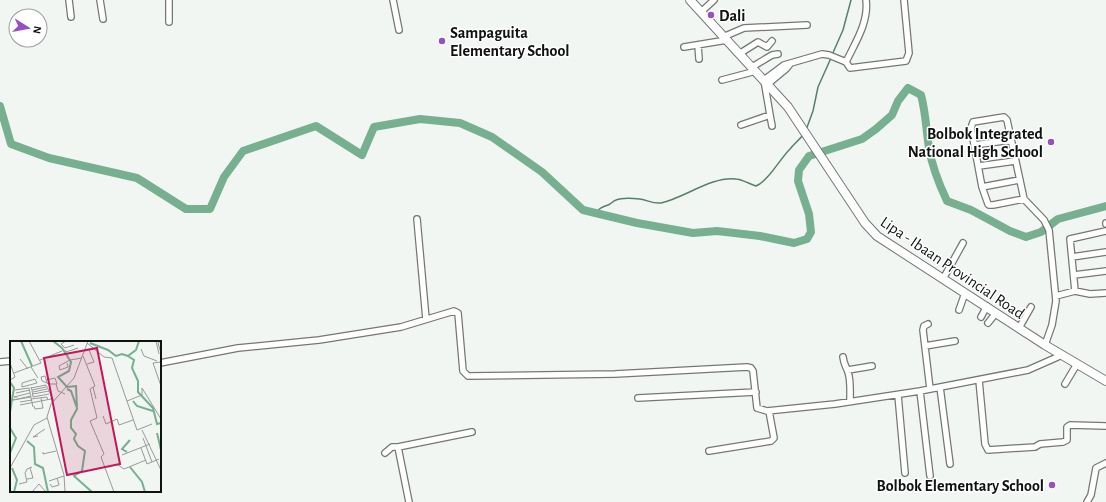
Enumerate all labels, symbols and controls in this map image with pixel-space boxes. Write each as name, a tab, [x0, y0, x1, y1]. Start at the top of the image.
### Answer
north arrow	[8, 8, 48, 48]
place label: Dali	[719, 8, 746, 24]
marker: Dali	[706, 10, 716, 20]
text: N	[31, 25, 43, 35]
place label: Sampaguita Elementary School	[450, 25, 570, 60]
marker: Sampaguita Elementary School	[437, 36, 447, 46]
place label: Bolbok Integrated National High School	[908, 126, 1044, 160]
marker: Bolbok Integrated National High School	[1046, 137, 1056, 147]
street label: Lipa - Ibaan Provincial Road	[878, 214, 1027, 322]
inset map	[10, 341, 161, 492]
place label: Bolbok Elementary School	[877, 478, 1044, 495]
marker: Bolbok Elementary School	[1047, 480, 1057, 490]

